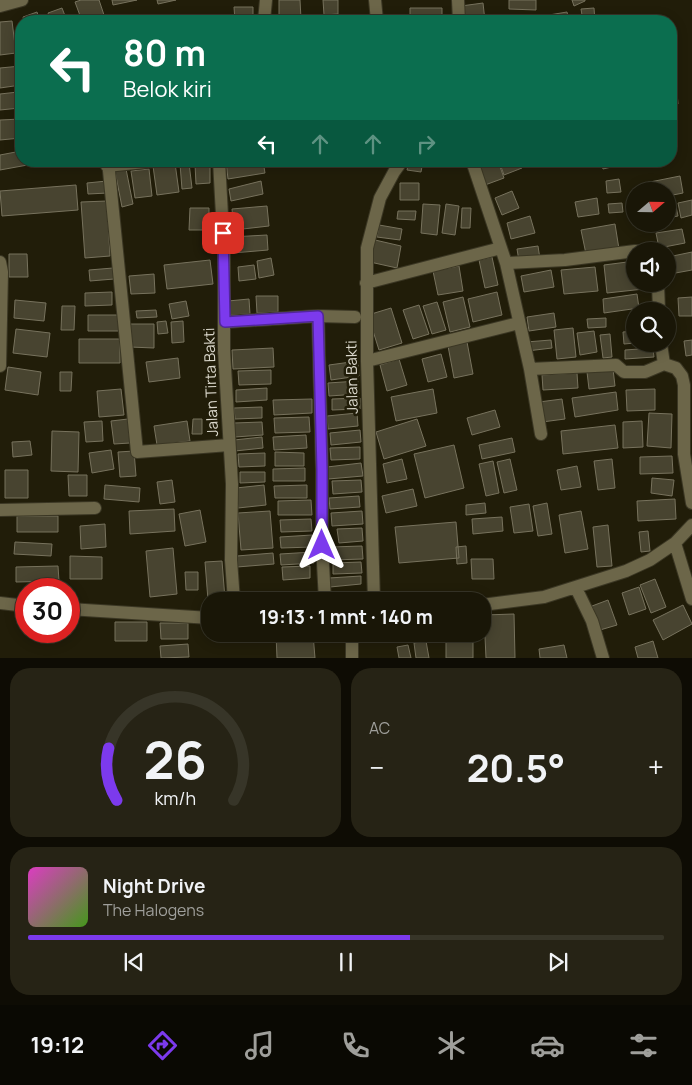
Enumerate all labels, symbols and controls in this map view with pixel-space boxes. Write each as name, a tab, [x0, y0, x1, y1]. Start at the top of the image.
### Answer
text: 80 m	[123, 29, 206, 77]
icon: left	[40, 35, 105, 100]
text: Belok kiri	[123, 74, 212, 104]
icon: left	[253, 130, 281, 158]
icon: ahead	[306, 130, 334, 158]
icon: ahead	[359, 130, 387, 158]
icon: right	[412, 130, 440, 158]
north arrow	[626, 182, 676, 232]
map controls	[626, 182, 676, 352]
pin	[202, 212, 244, 254]
icon: arrive	[209, 219, 237, 247]
button: sound	[626, 242, 676, 292]
button: search	[626, 302, 676, 352]
street label: Jalan Tirta Bakti	[198, 327, 223, 437]
street label: Jalan Bakti	[340, 340, 363, 414]
position arrow	[295, 518, 347, 570]
speed limit sign: 30	[15, 578, 80, 643]
text: 19:13 · 1 mnt · 140 m	[259, 604, 433, 630]
text: AC	[369, 717, 390, 739]
text: 26	[144, 724, 207, 795]
text: 20.5°	[467, 741, 565, 793]
text: −	[369, 748, 384, 786]
text: +	[648, 748, 664, 786]
text: km/h	[155, 786, 196, 810]
text: Night Drive	[103, 873, 205, 899]
text: The Halogens	[103, 899, 204, 921]
icon: previous	[120, 948, 148, 976]
icon: pause	[332, 948, 360, 976]
icon: next	[544, 948, 572, 976]
icon: directions	[145, 1028, 180, 1063]
icon: music	[242, 1028, 277, 1063]
icon: phone	[338, 1028, 373, 1063]
icon: climate	[434, 1028, 469, 1063]
icon: car	[530, 1028, 565, 1063]
icon: filters	[626, 1028, 661, 1063]
text: 19:12	[31, 1030, 84, 1060]

